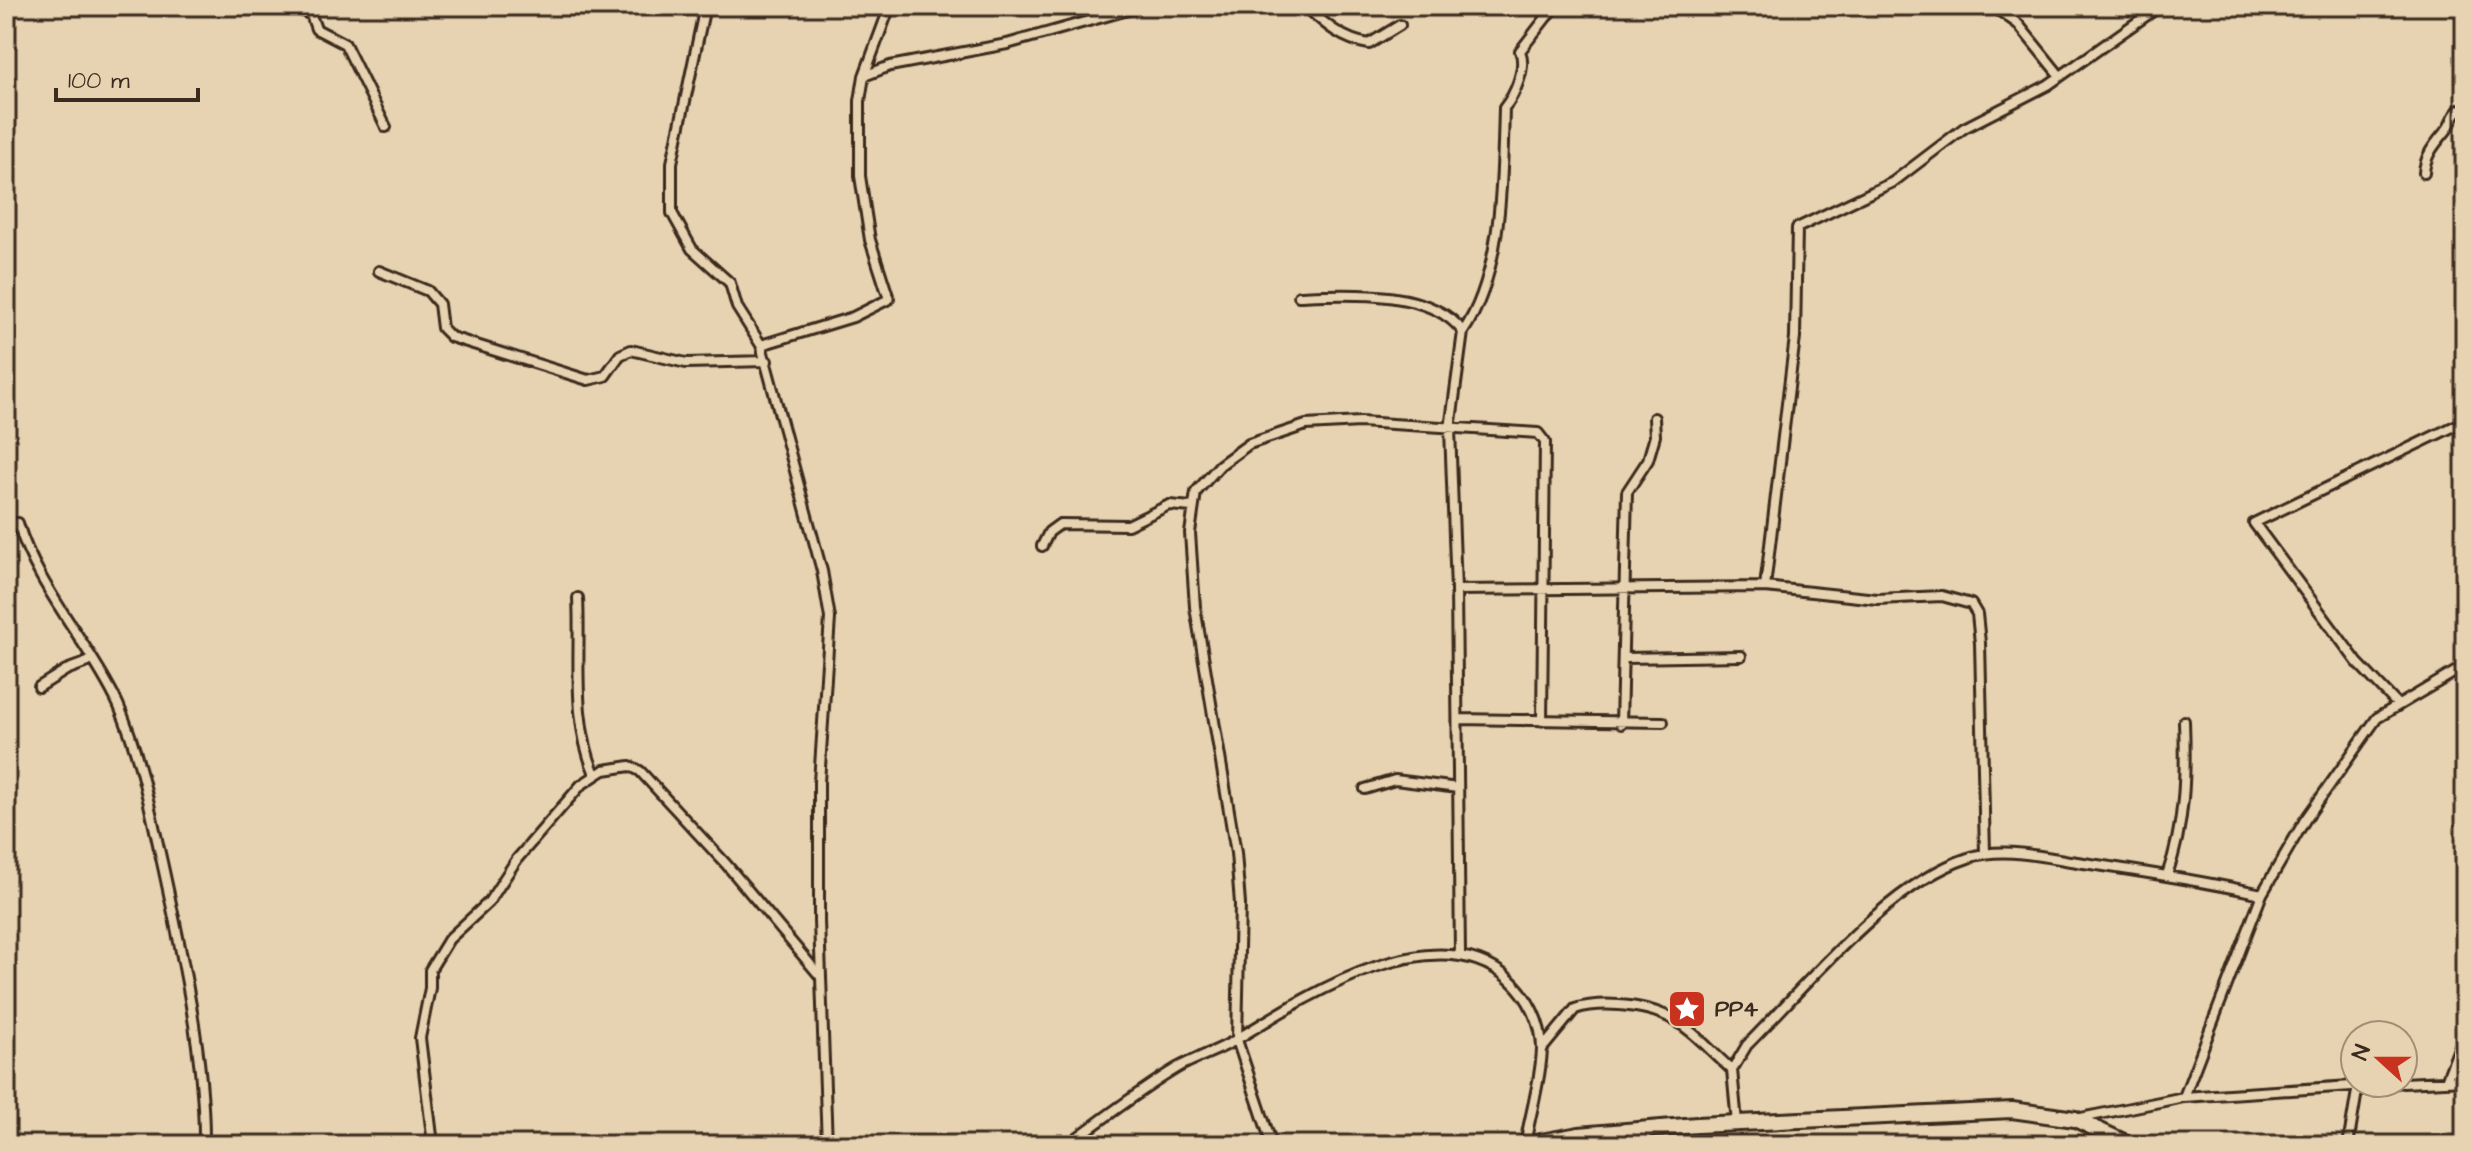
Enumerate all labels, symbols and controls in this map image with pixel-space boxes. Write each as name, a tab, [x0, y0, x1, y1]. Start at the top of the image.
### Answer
scale bar	[56, 52, 198, 102]
text: 100 m	[68, 64, 130, 98]
place icon: PP4	[1666, 988, 1708, 1030]
place label: PP4	[1715, 994, 1759, 1025]
north arrow	[2339, 1019, 2419, 1099]
text: N	[2345, 1040, 2379, 1064]

